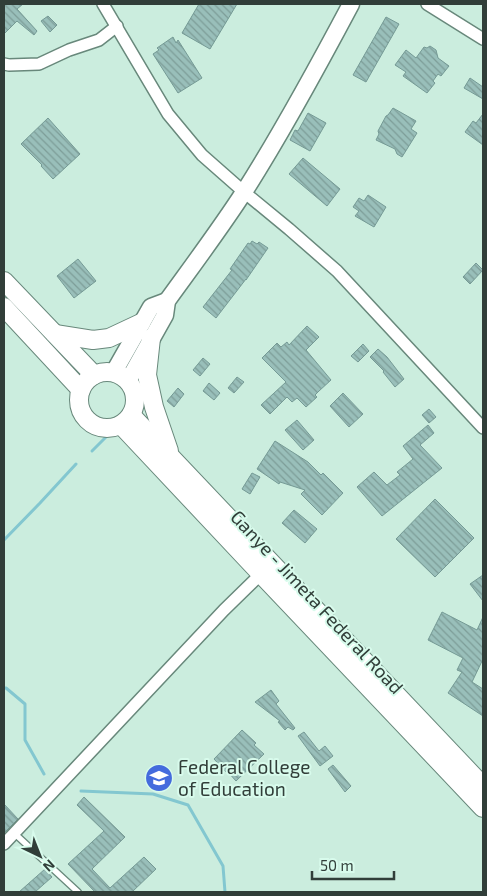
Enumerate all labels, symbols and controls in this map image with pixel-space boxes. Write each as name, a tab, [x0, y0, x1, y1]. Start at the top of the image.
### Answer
street label: Ganye - Jimeta Federal Road	[226, 505, 408, 698]
place label: Federal College of Education	[178, 755, 311, 800]
school or university icon: Federal College of Education	[144, 763, 174, 793]
north arrow	[15, 831, 65, 881]
scale bar	[312, 848, 394, 880]
text: N	[40, 856, 59, 876]
text: 50 m	[320, 856, 354, 874]

